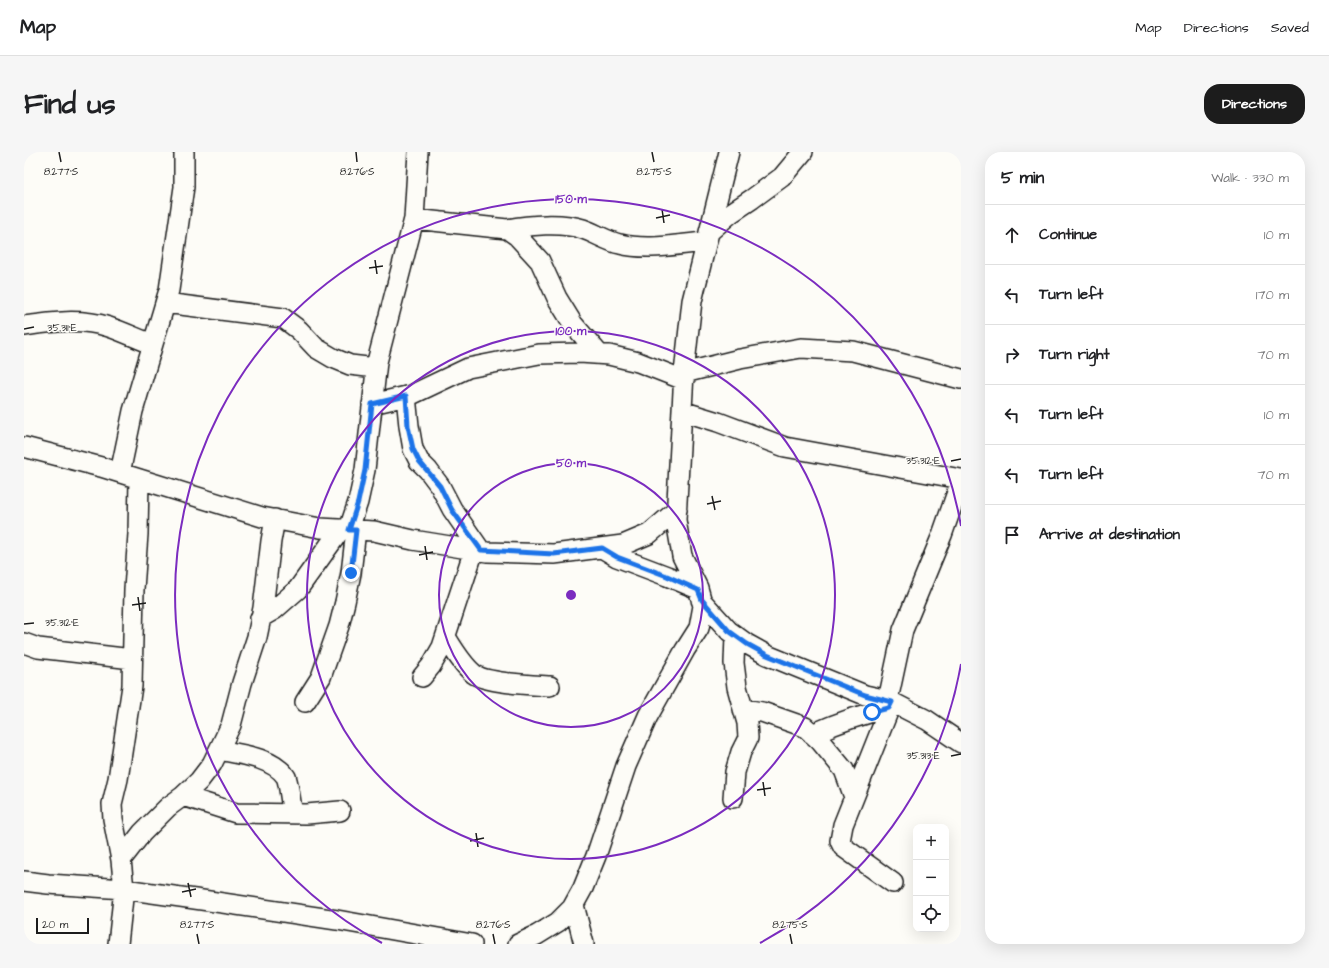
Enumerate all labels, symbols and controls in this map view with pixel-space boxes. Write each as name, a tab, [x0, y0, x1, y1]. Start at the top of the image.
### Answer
text: Map	[20, 14, 56, 41]
text: Map	[1135, 18, 1162, 38]
text: Directions	[1184, 18, 1249, 38]
text: Saved	[1271, 18, 1309, 38]
button: Directions	[1204, 84, 1305, 124]
text: Find us	[24, 85, 115, 124]
text: 8.277°S	[44, 165, 79, 179]
text: 8.276°S	[340, 165, 375, 179]
text: 8.275°S	[636, 165, 672, 179]
text: 5 min	[1001, 166, 1044, 190]
text: Walk · 330 m	[1211, 169, 1289, 187]
text: 150 m	[555, 191, 588, 208]
icon: ahead	[1001, 224, 1023, 246]
text: Continue	[1039, 224, 1097, 245]
text: 10 m	[1264, 226, 1289, 244]
icon: left	[1001, 284, 1023, 306]
text: Turn left	[1039, 284, 1103, 305]
text: 170 m	[1256, 286, 1289, 304]
text: 35.311°E	[47, 321, 77, 335]
text: 100 m	[556, 323, 587, 340]
icon: right	[1001, 344, 1023, 366]
text: Turn right	[1039, 344, 1110, 365]
text: 70 m	[1257, 346, 1289, 364]
icon: left	[1001, 404, 1023, 426]
text: Turn left	[1039, 404, 1103, 425]
text: 10 m	[1264, 406, 1289, 424]
text: 35.312°E	[906, 454, 940, 468]
text: 50 m	[556, 455, 587, 472]
icon: left	[1001, 464, 1023, 486]
text: Turn left	[1039, 464, 1103, 485]
text: 70 m	[1257, 466, 1289, 484]
icon: arrive	[1001, 524, 1023, 546]
text: Arrive at destination	[1039, 524, 1180, 545]
route end	[342, 564, 360, 582]
centre of rings	[564, 588, 578, 602]
text: 35.312°E	[45, 616, 79, 630]
route start	[863, 703, 881, 721]
text: 35.313°E	[906, 749, 940, 763]
map controls	[913, 824, 949, 932]
button: +	[913, 824, 949, 860]
button: −	[913, 860, 949, 896]
button: locate	[913, 896, 949, 932]
scale bar	[36, 916, 89, 935]
text: 20 m	[42, 917, 68, 932]
text: 8.277°S	[180, 918, 215, 932]
text: 8.276°S	[476, 918, 511, 932]
text: 8.275°S	[772, 918, 808, 932]

